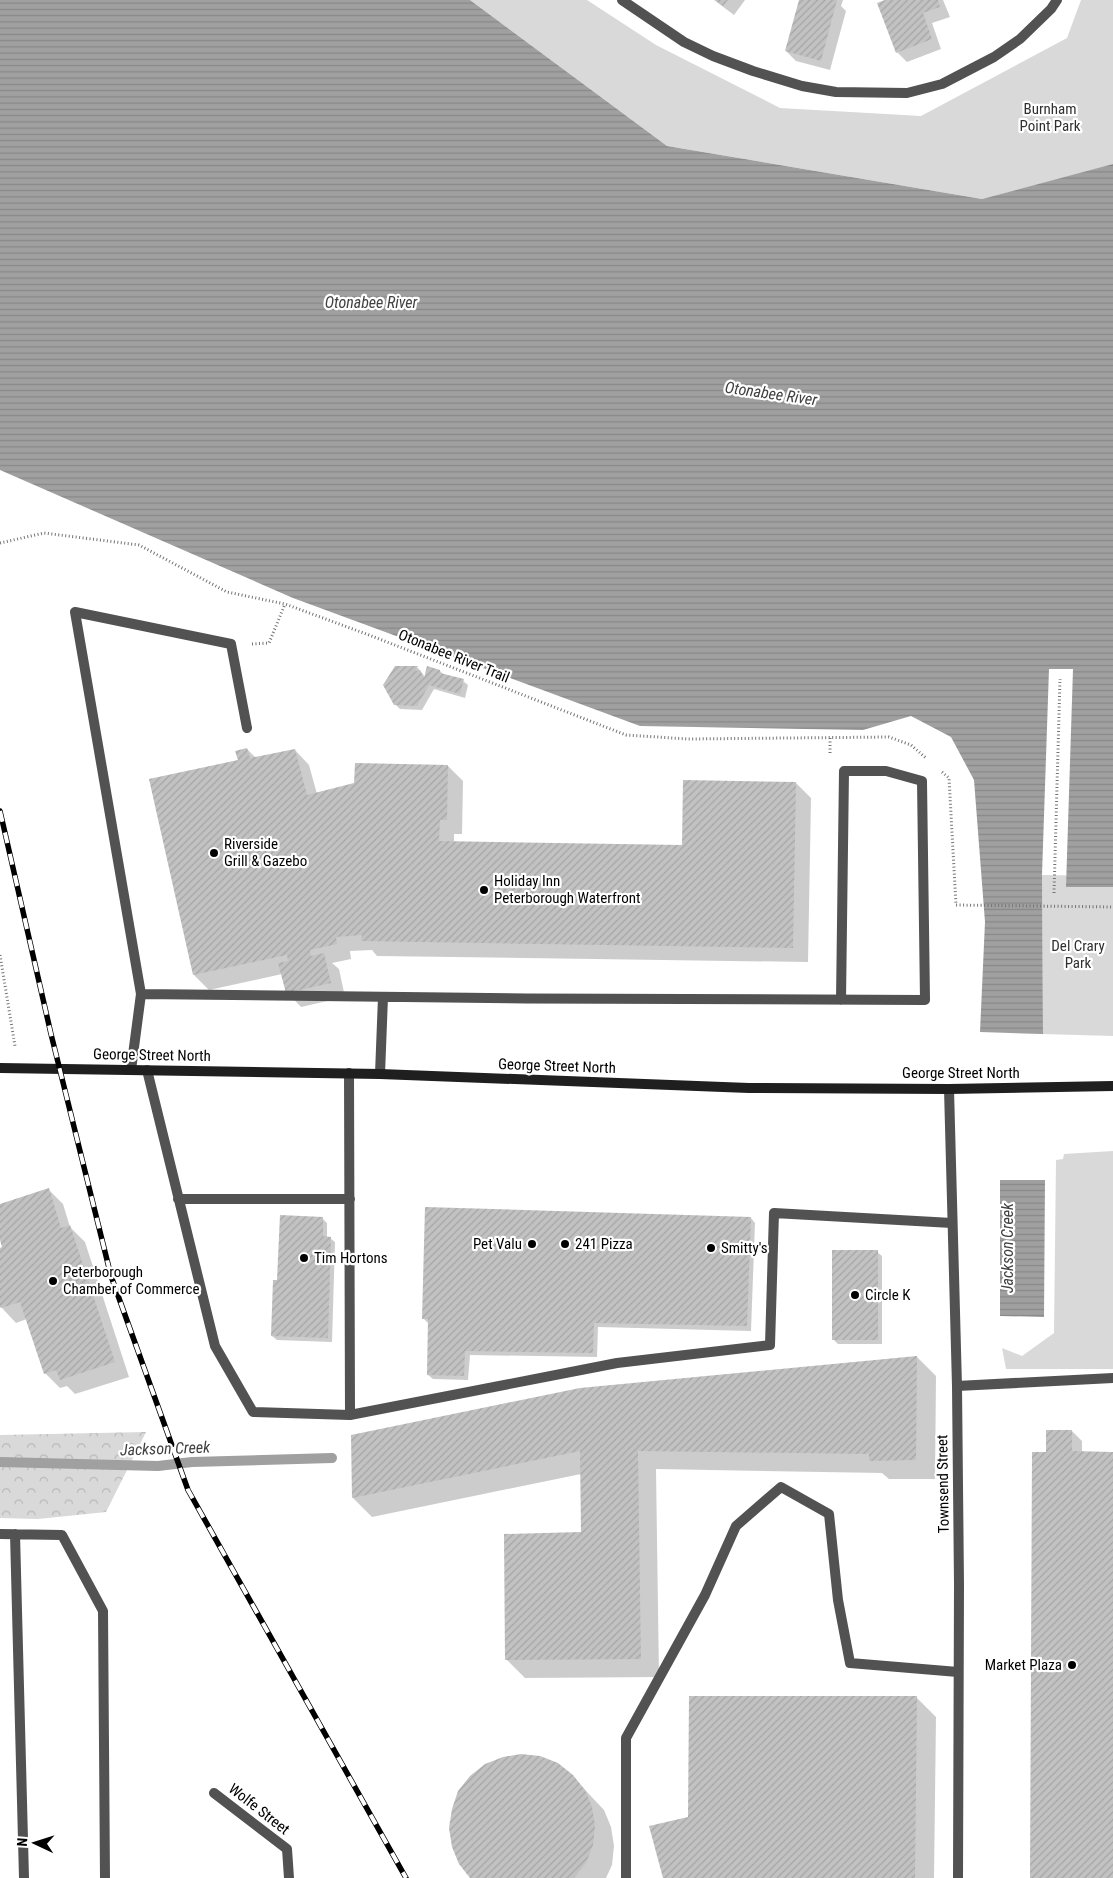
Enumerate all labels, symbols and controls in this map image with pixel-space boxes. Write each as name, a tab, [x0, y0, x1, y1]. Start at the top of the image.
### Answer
park label: Burnham Point Park	[1019, 100, 1081, 135]
water label: Otonabee River	[325, 293, 419, 312]
water label: Otonabee River	[724, 378, 819, 410]
street label: Otonabee River Trail	[396, 626, 512, 686]
place label: Riverside Grill & Gazebo	[224, 835, 307, 870]
marker: Riverside Grill & Gazebo	[208, 847, 220, 859]
place label: Holiday Inn Peterborough Waterfront	[494, 872, 640, 907]
marker: Holiday Inn Peterborough Waterfront	[478, 884, 490, 896]
park label: Del Crary Park	[1051, 937, 1105, 972]
street label: George Street North	[93, 1045, 211, 1065]
street label: George Street North	[498, 1055, 616, 1077]
street label: George Street North	[902, 1064, 1020, 1082]
water label: Jackson Creek	[998, 1202, 1017, 1293]
place label: Pet Valu	[473, 1235, 522, 1253]
place label: 241 Pizza	[575, 1235, 633, 1253]
marker: Pet Valu	[526, 1238, 538, 1250]
marker: 241 Pizza	[559, 1238, 571, 1250]
place label: Smitty's	[721, 1239, 768, 1257]
marker: Smitty's	[705, 1242, 717, 1254]
place label: Tim Hortons	[314, 1249, 388, 1267]
marker: Tim Hortons	[298, 1252, 310, 1264]
place label: Peterborough Chamber of Commerce	[63, 1263, 199, 1298]
marker: Peterborough Chamber of Commerce	[47, 1275, 59, 1287]
place label: Circle K	[865, 1286, 911, 1304]
marker: Circle K	[849, 1289, 861, 1301]
street label: Townsend Street	[933, 1434, 953, 1534]
water label: Jackson Creek	[120, 1437, 211, 1460]
place label: Market Plaza	[985, 1656, 1062, 1674]
marker: Market Plaza	[1066, 1659, 1078, 1671]
street label: Wolfe Street	[225, 1780, 293, 1838]
north arrow	[10, 1818, 60, 1868]
text: N	[14, 1837, 30, 1847]

